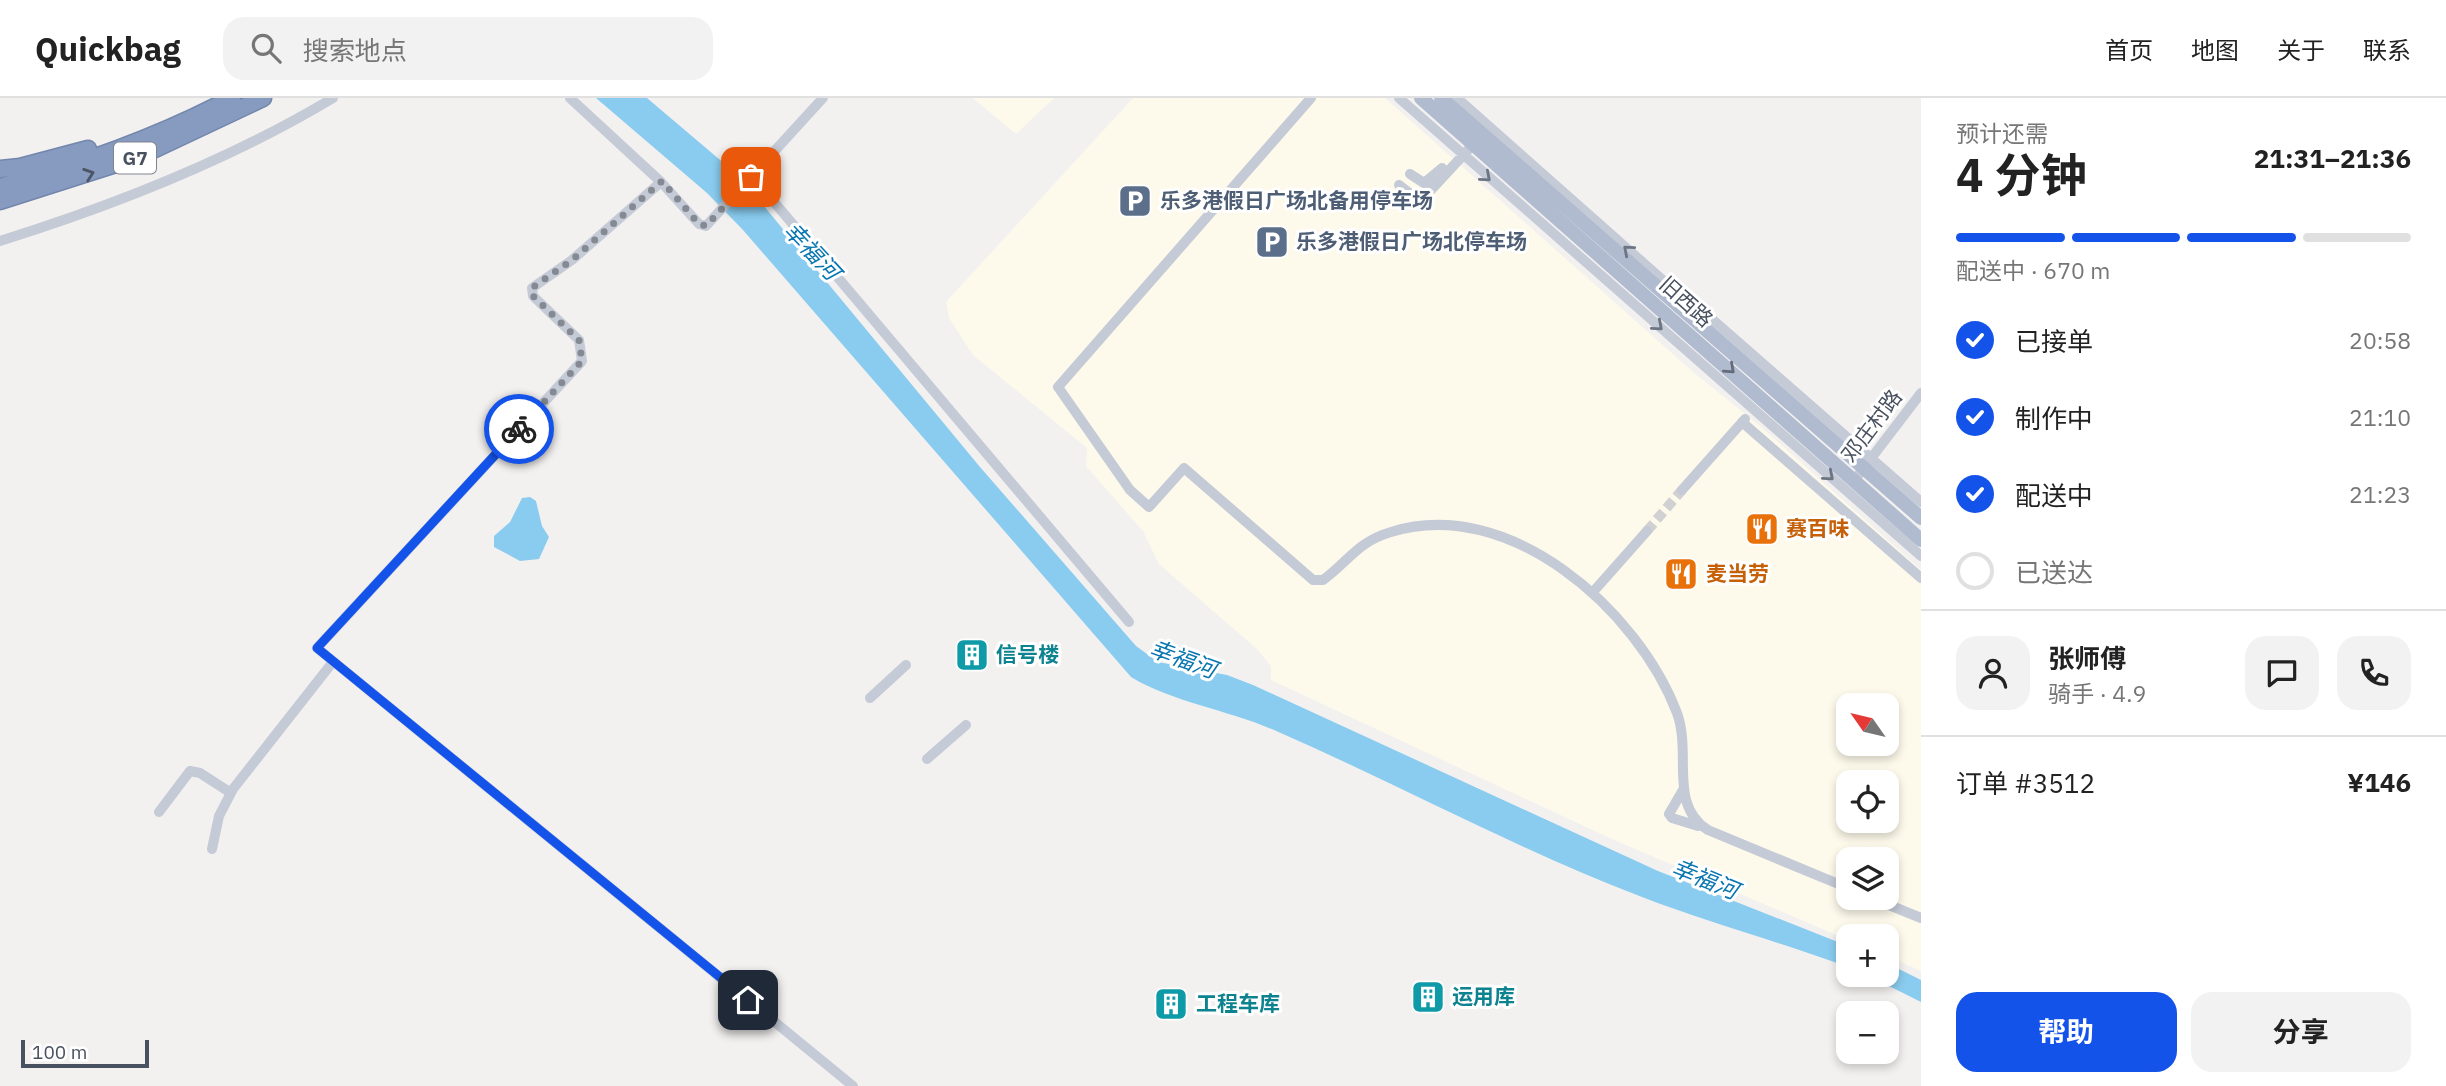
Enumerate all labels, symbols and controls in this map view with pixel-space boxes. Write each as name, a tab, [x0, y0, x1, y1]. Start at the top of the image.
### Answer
search box	[223, 17, 713, 80]
text: Quickbag	[35, 27, 181, 70]
icon: search	[247, 29, 285, 67]
text: 搜索地点	[303, 33, 407, 67]
text: 首页	[2105, 34, 2153, 66]
text: 地图	[2191, 34, 2239, 66]
text: 关于	[2277, 34, 2325, 66]
text: 联系	[2363, 34, 2411, 66]
text: 预计还需	[1956, 118, 2048, 148]
text: 21:31–21:36	[2254, 141, 2411, 175]
road number: G7	[114, 142, 156, 174]
text: 4 分钟	[1956, 145, 2086, 205]
pin	[721, 147, 781, 207]
icon: bag	[732, 158, 770, 196]
one-way arrow	[82, 168, 94, 182]
one-way arrow	[1477, 169, 1490, 181]
parking icon: 乐多港假日广场北备用停车场	[1116, 182, 1154, 220]
place label: 乐多港假日广场北备用停车场	[1160, 186, 1433, 214]
water label: 幸福河	[778, 215, 850, 289]
parking icon: 乐多港假日广场北停车场	[1253, 223, 1291, 261]
place label: 乐多港假日广场北停车场	[1296, 227, 1527, 255]
one-way arrow	[1623, 246, 1636, 258]
text: 配送中 · 670 m	[1956, 255, 2110, 285]
street label: 旧西路	[1654, 270, 1719, 333]
one-way arrow	[1649, 318, 1662, 330]
icon: check	[1956, 321, 1994, 359]
text: 已接单	[2015, 324, 2093, 358]
text: 20:58	[2349, 325, 2411, 355]
one-way arrow	[1722, 361, 1735, 374]
street label: 邓庄村路	[1835, 383, 1908, 467]
courier	[484, 394, 554, 464]
icon: check	[1956, 398, 1994, 436]
text: 制作中	[2015, 401, 2093, 435]
text: 21:10	[2349, 402, 2411, 432]
icon: bike	[500, 410, 538, 448]
one-way arrow	[1820, 468, 1833, 480]
icon: check	[1956, 475, 1994, 513]
text: 配送中	[2015, 478, 2093, 512]
text: 21:23	[2349, 479, 2411, 509]
restaurant icon: 赛百味	[1743, 510, 1781, 548]
place label: 赛百味	[1786, 514, 1849, 542]
restaurant icon: 麦当劳	[1662, 555, 1700, 593]
text: 已送达	[2015, 555, 2093, 589]
place label: 麦当劳	[1706, 559, 1769, 587]
water label: 幸福河	[1146, 632, 1225, 685]
building icon: 信号楼	[953, 636, 991, 674]
button: person	[1956, 636, 2030, 710]
button: chat	[2245, 636, 2319, 710]
button: phone	[2337, 636, 2411, 710]
place label: 信号楼	[996, 640, 1059, 668]
text: 张师傅	[2048, 641, 2126, 675]
text: 骑手 · 4.9	[2048, 678, 2146, 708]
north arrow	[1836, 693, 1899, 756]
map controls	[1836, 693, 1899, 1064]
text: ¥146	[2347, 765, 2411, 799]
text: 订单 #3512	[1956, 766, 2095, 800]
button: locate	[1836, 770, 1899, 833]
button: layers	[1836, 847, 1899, 910]
water label: 幸福河	[1668, 851, 1747, 906]
button: +	[1836, 924, 1899, 987]
pin	[718, 970, 778, 1030]
building icon: 运用库	[1409, 978, 1447, 1016]
icon: home	[729, 981, 767, 1019]
place label: 运用库	[1452, 982, 1515, 1010]
building icon: 工程车库	[1152, 985, 1190, 1023]
place label: 工程车库	[1196, 989, 1280, 1017]
button: 帮助	[1956, 992, 2177, 1072]
button: 分享	[2191, 992, 2411, 1072]
button: −	[1836, 1001, 1899, 1064]
scale bar	[21, 1037, 149, 1069]
text: 100 m	[32, 1040, 87, 1064]

